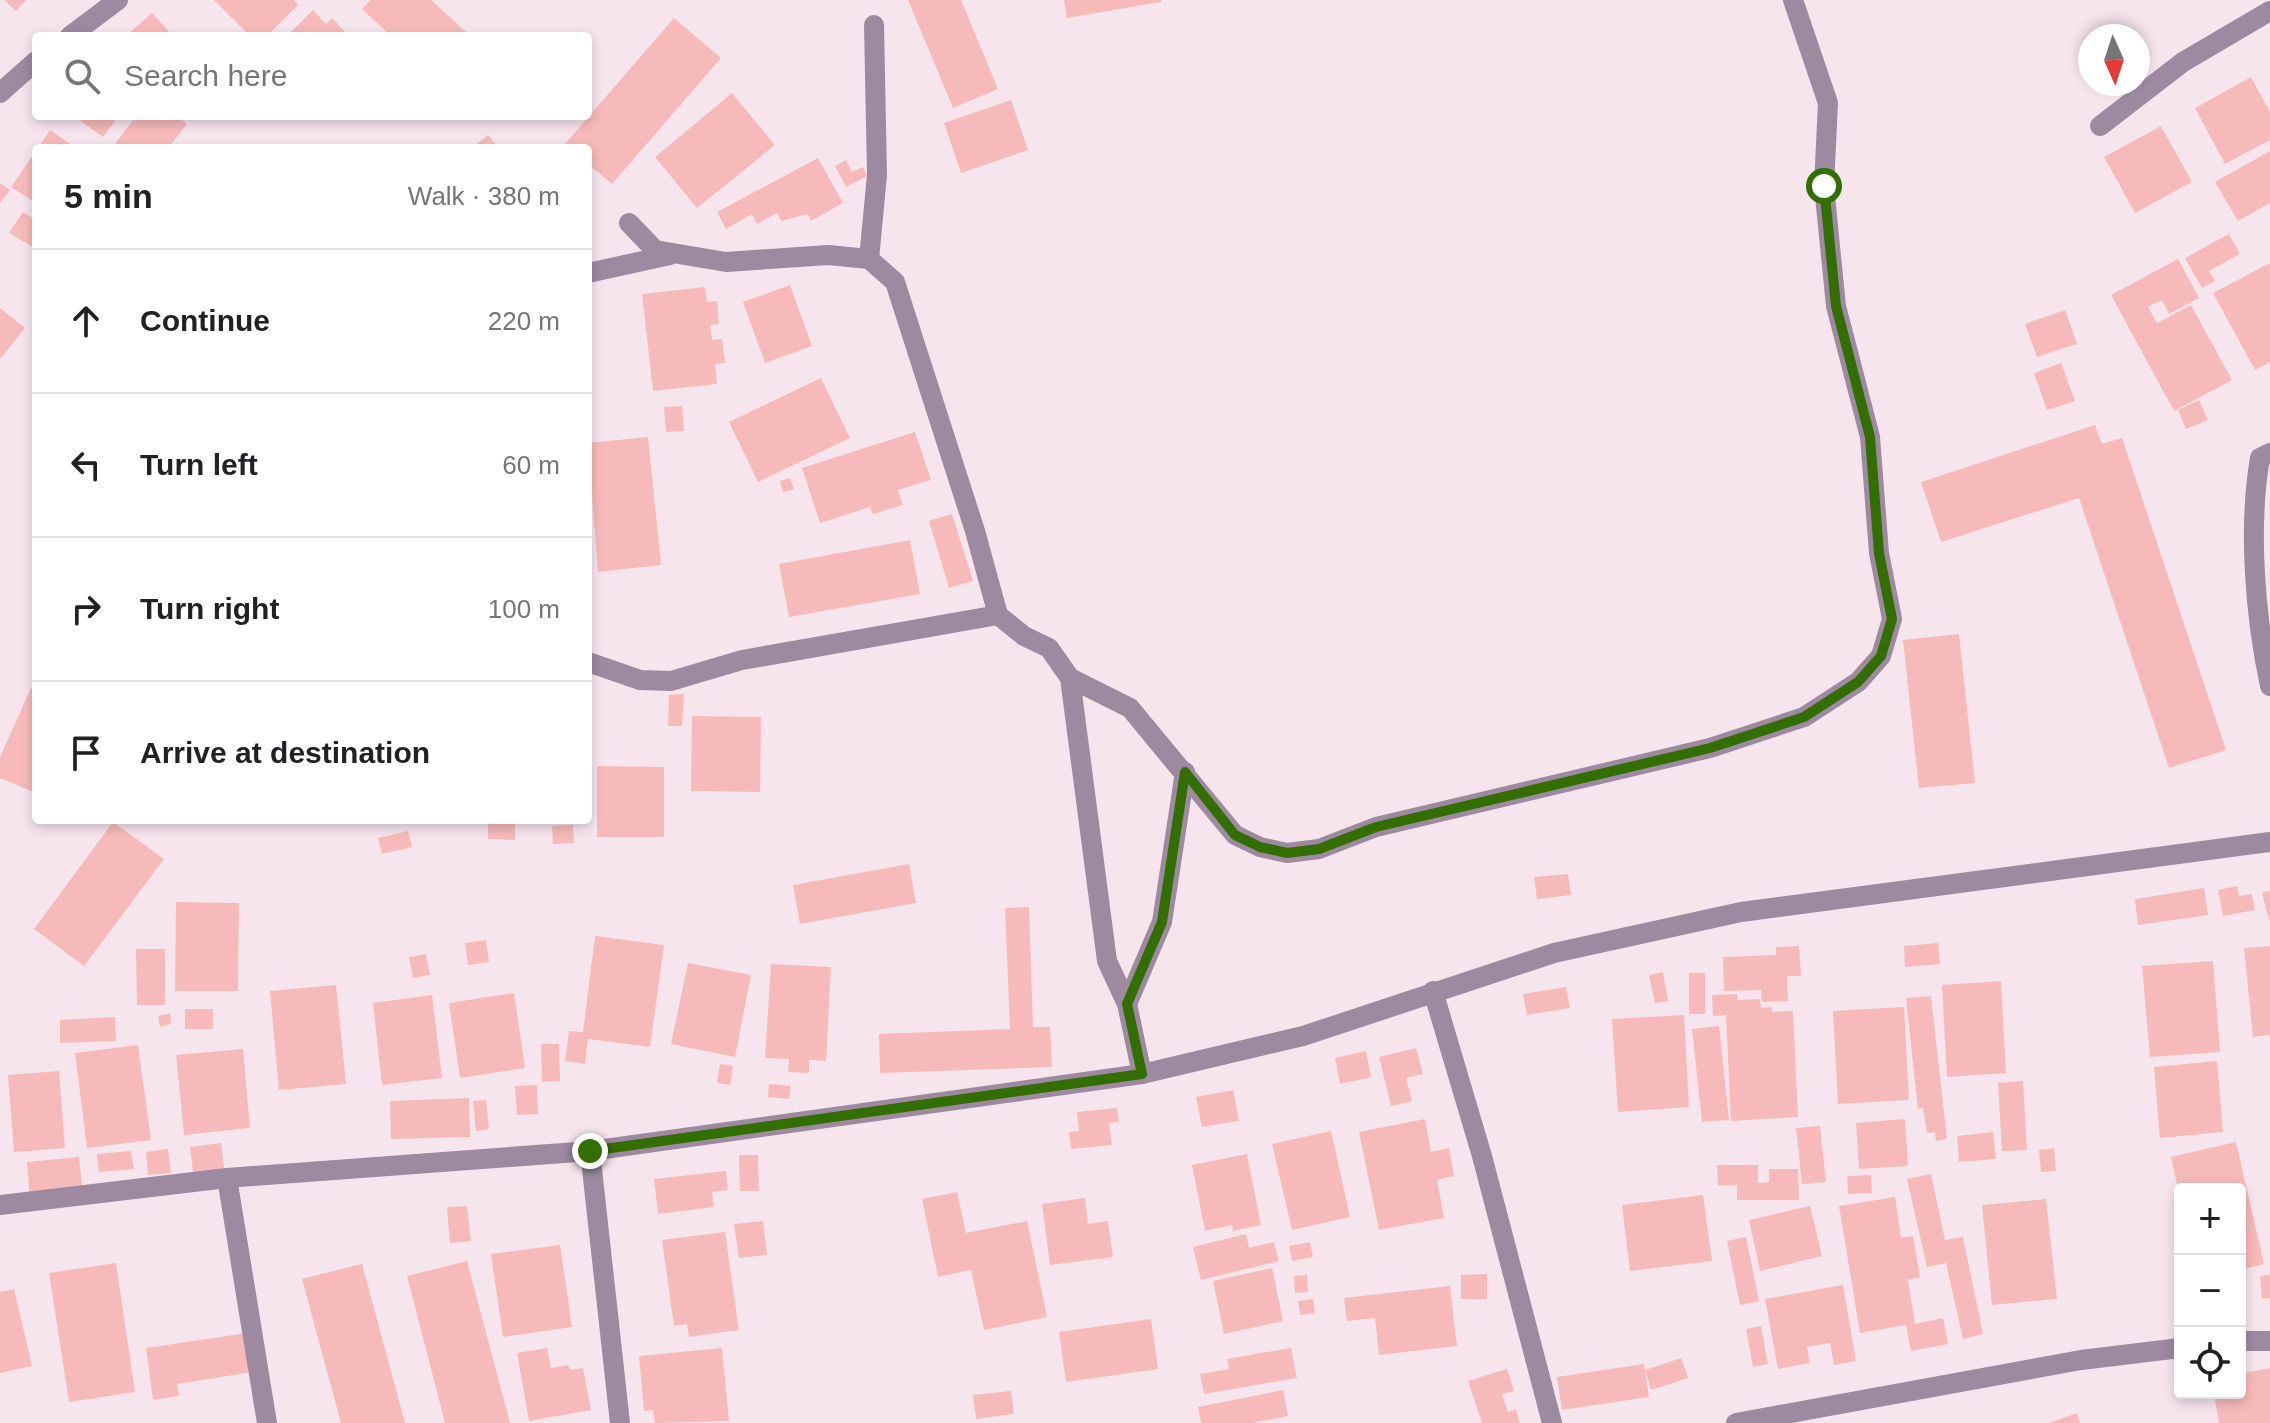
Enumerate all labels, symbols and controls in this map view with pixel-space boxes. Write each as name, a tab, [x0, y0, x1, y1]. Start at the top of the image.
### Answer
north arrow	[2078, 24, 2150, 96]
search box	[32, 32, 592, 120]
icon: search	[60, 54, 104, 98]
text: Search here	[124, 59, 287, 92]
route start	[1806, 168, 1842, 204]
text: 5 min	[64, 177, 153, 215]
text: Walk · 380 m	[408, 181, 560, 211]
icon: ahead	[64, 299, 108, 343]
text: Continue	[140, 304, 270, 337]
text: 220 m	[488, 306, 560, 336]
icon: left	[64, 443, 108, 487]
text: Turn left	[140, 448, 258, 481]
text: 60 m	[502, 450, 560, 480]
icon: right	[64, 587, 108, 631]
text: Turn right	[140, 592, 279, 625]
text: 100 m	[488, 594, 560, 624]
icon: arrive	[64, 731, 108, 775]
text: Arrive at destination	[140, 736, 430, 769]
route end	[572, 1133, 608, 1169]
map controls	[2174, 1183, 2246, 1399]
button: +	[2174, 1183, 2246, 1255]
button: −	[2174, 1255, 2246, 1327]
button: locate	[2174, 1327, 2246, 1399]

